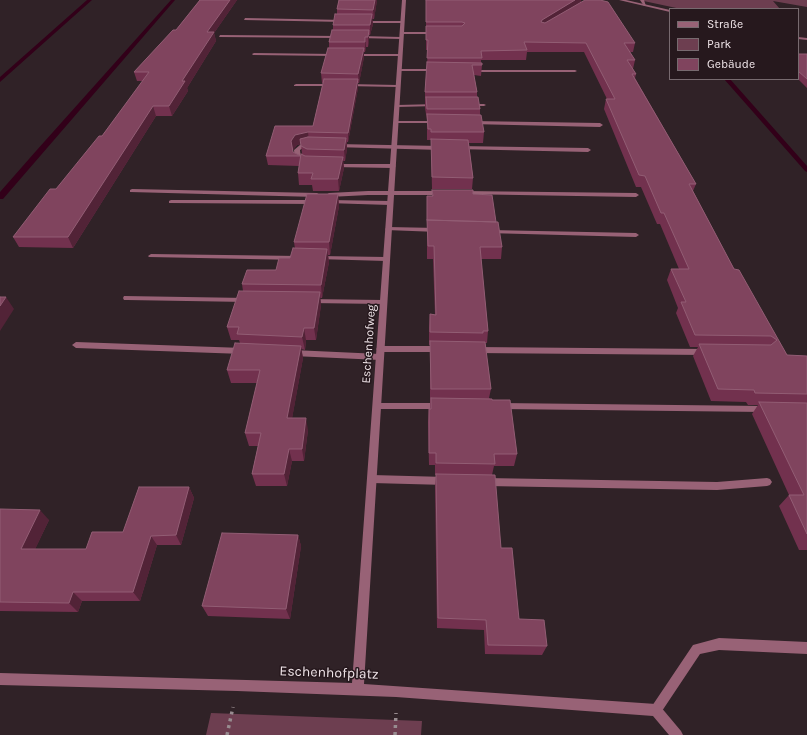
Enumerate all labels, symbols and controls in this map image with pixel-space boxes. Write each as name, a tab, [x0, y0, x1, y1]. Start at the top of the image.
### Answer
legend	[669, 8, 799, 80]
text: Straße	[707, 17, 743, 31]
text: Park	[707, 37, 731, 51]
text: Gebäude	[707, 57, 755, 71]
street label: Eschenhofweg	[359, 304, 379, 384]
street label: Eschenhofplatz	[279, 663, 379, 683]

